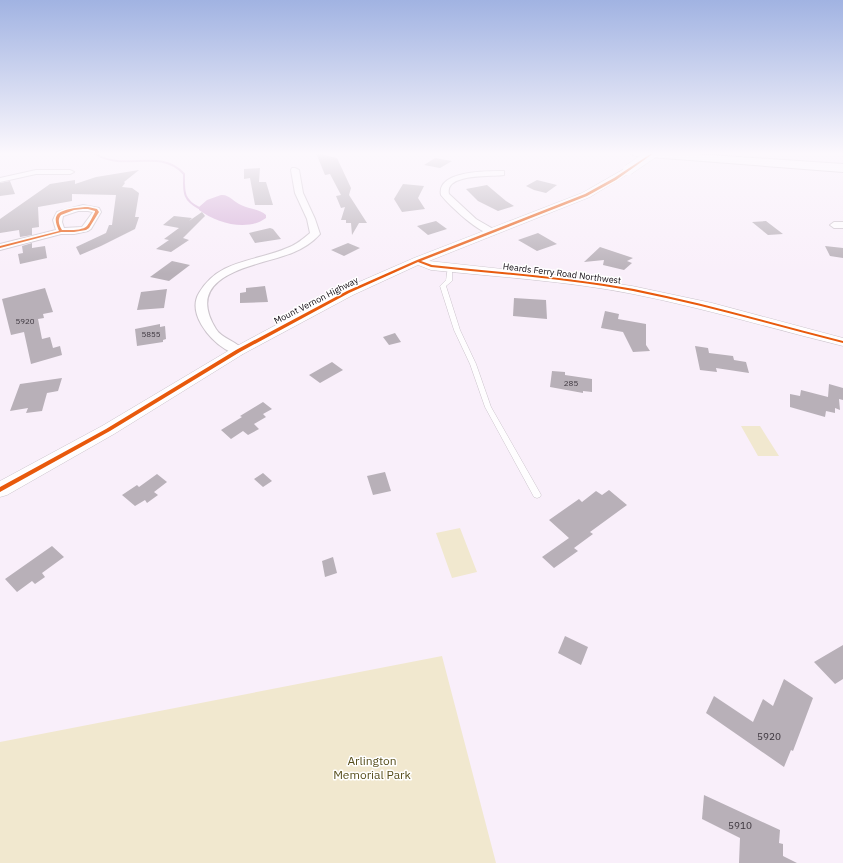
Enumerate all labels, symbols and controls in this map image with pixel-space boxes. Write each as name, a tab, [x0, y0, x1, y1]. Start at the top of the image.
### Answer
street label: Heards Ferry Road Northwest	[502, 260, 622, 286]
street label: Mount Vernon Highway	[272, 274, 360, 326]
house number: 5920	[15, 316, 35, 326]
house number: 5855	[141, 329, 161, 339]
house number: 285	[564, 378, 578, 388]
house number: 5920	[757, 730, 781, 743]
park label: Arlington Memorial Park	[333, 753, 412, 782]
house number: 5910	[728, 819, 752, 832]

